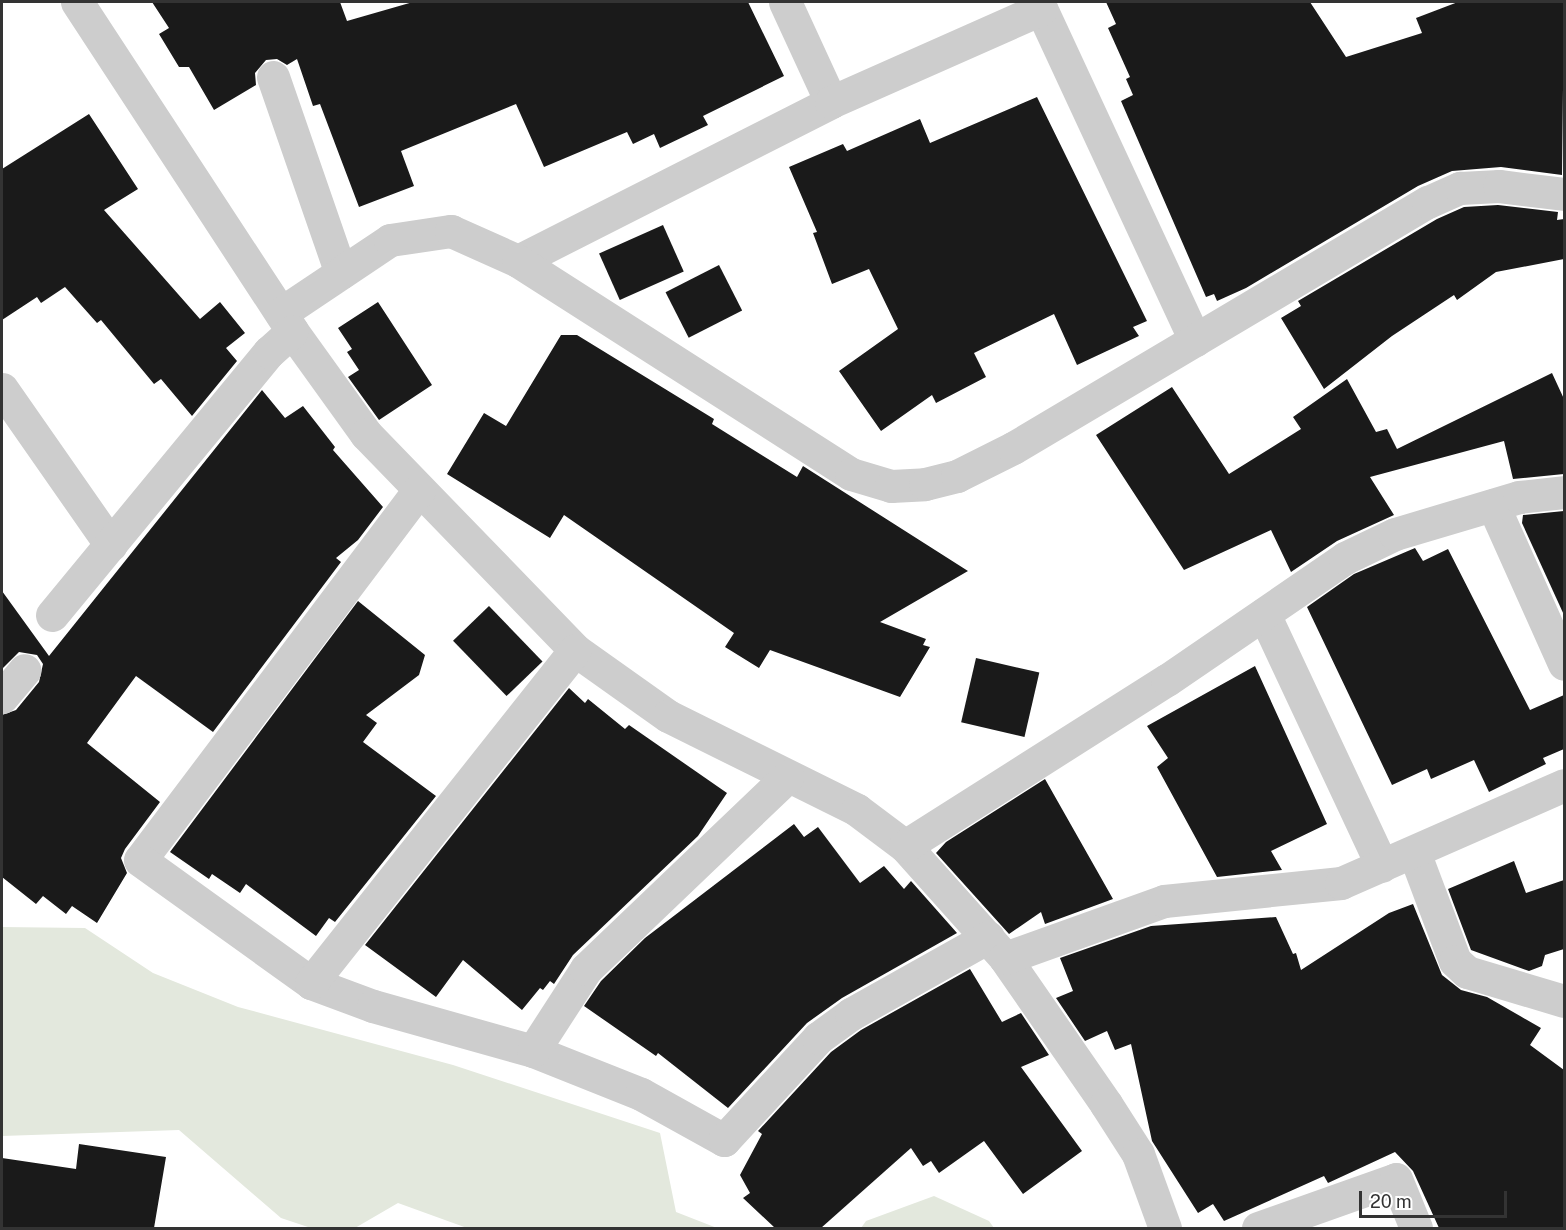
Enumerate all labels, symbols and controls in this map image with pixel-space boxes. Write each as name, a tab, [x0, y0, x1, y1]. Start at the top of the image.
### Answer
scale bar	[1362, 1179, 1510, 1217]
text: 20 m	[1370, 1191, 1412, 1212]

